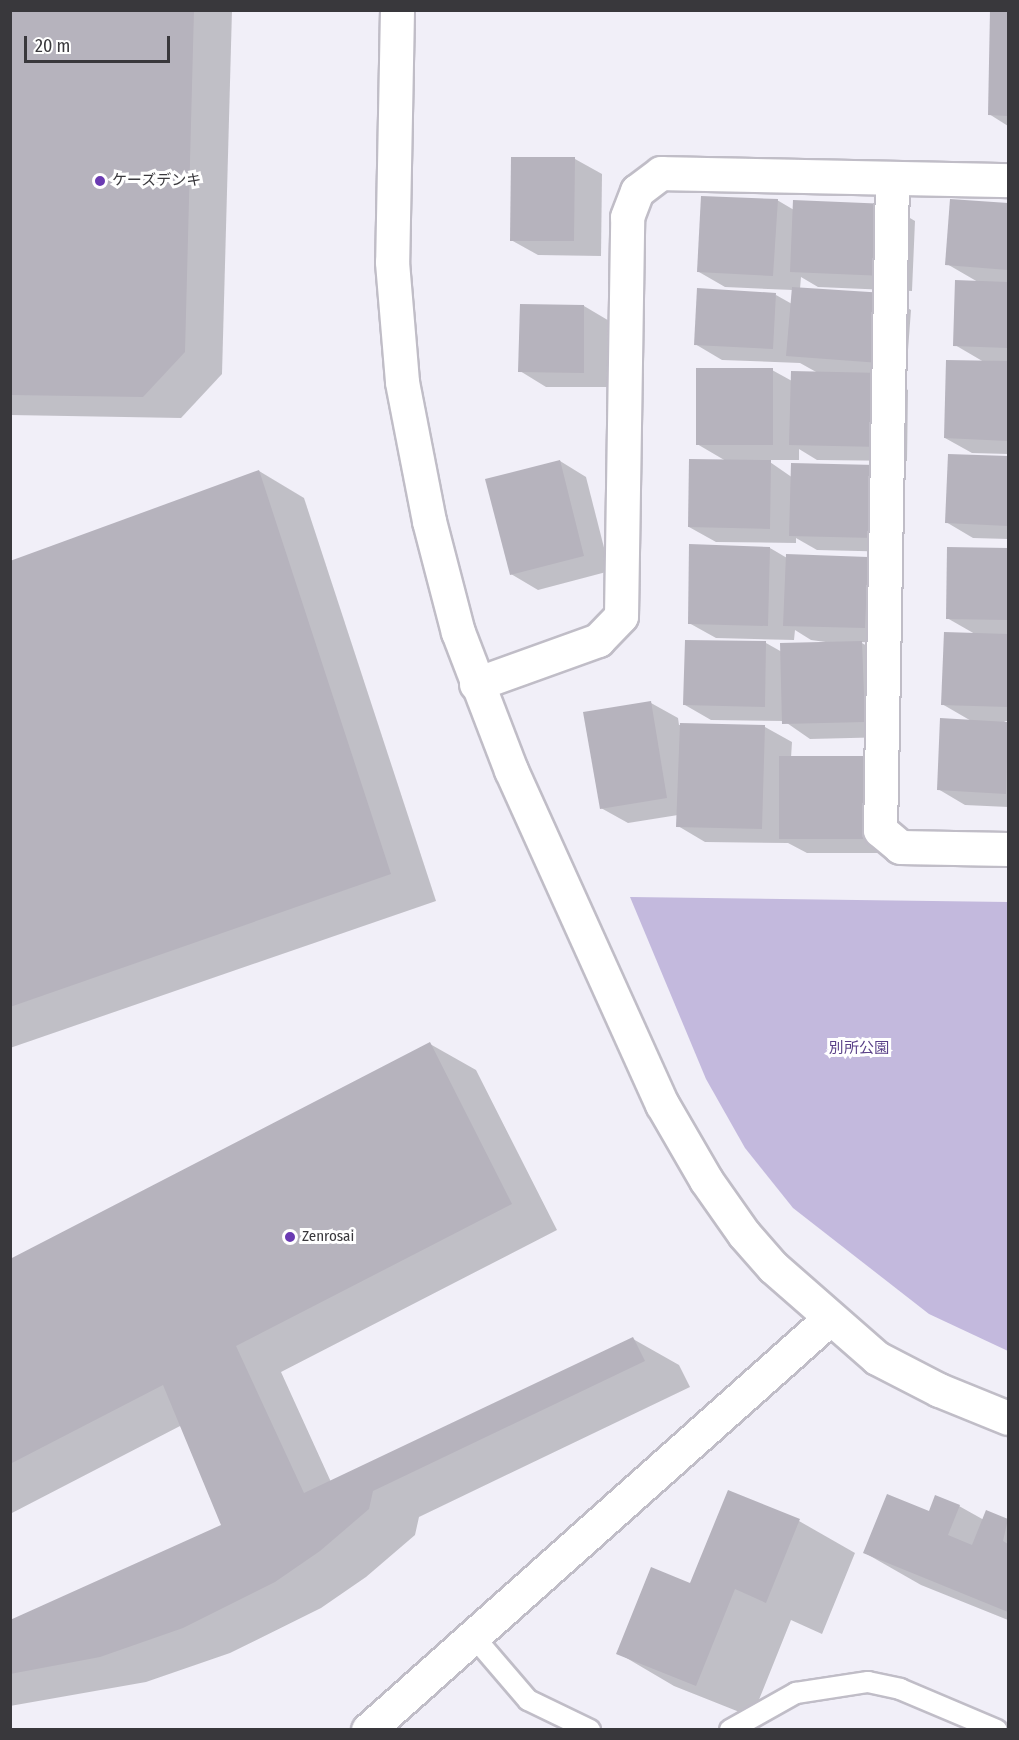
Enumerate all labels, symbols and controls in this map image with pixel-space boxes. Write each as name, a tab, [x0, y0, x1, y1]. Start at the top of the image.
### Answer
scale bar	[27, 24, 172, 62]
text: 20 m	[35, 35, 70, 57]
place label: ケーズデンキ	[112, 172, 202, 190]
marker: ケーズデンキ	[93, 174, 107, 188]
park label: 別所公園	[829, 1040, 889, 1058]
place label: Zenrosai	[302, 1228, 354, 1246]
marker: Zenrosai	[283, 1230, 297, 1244]

